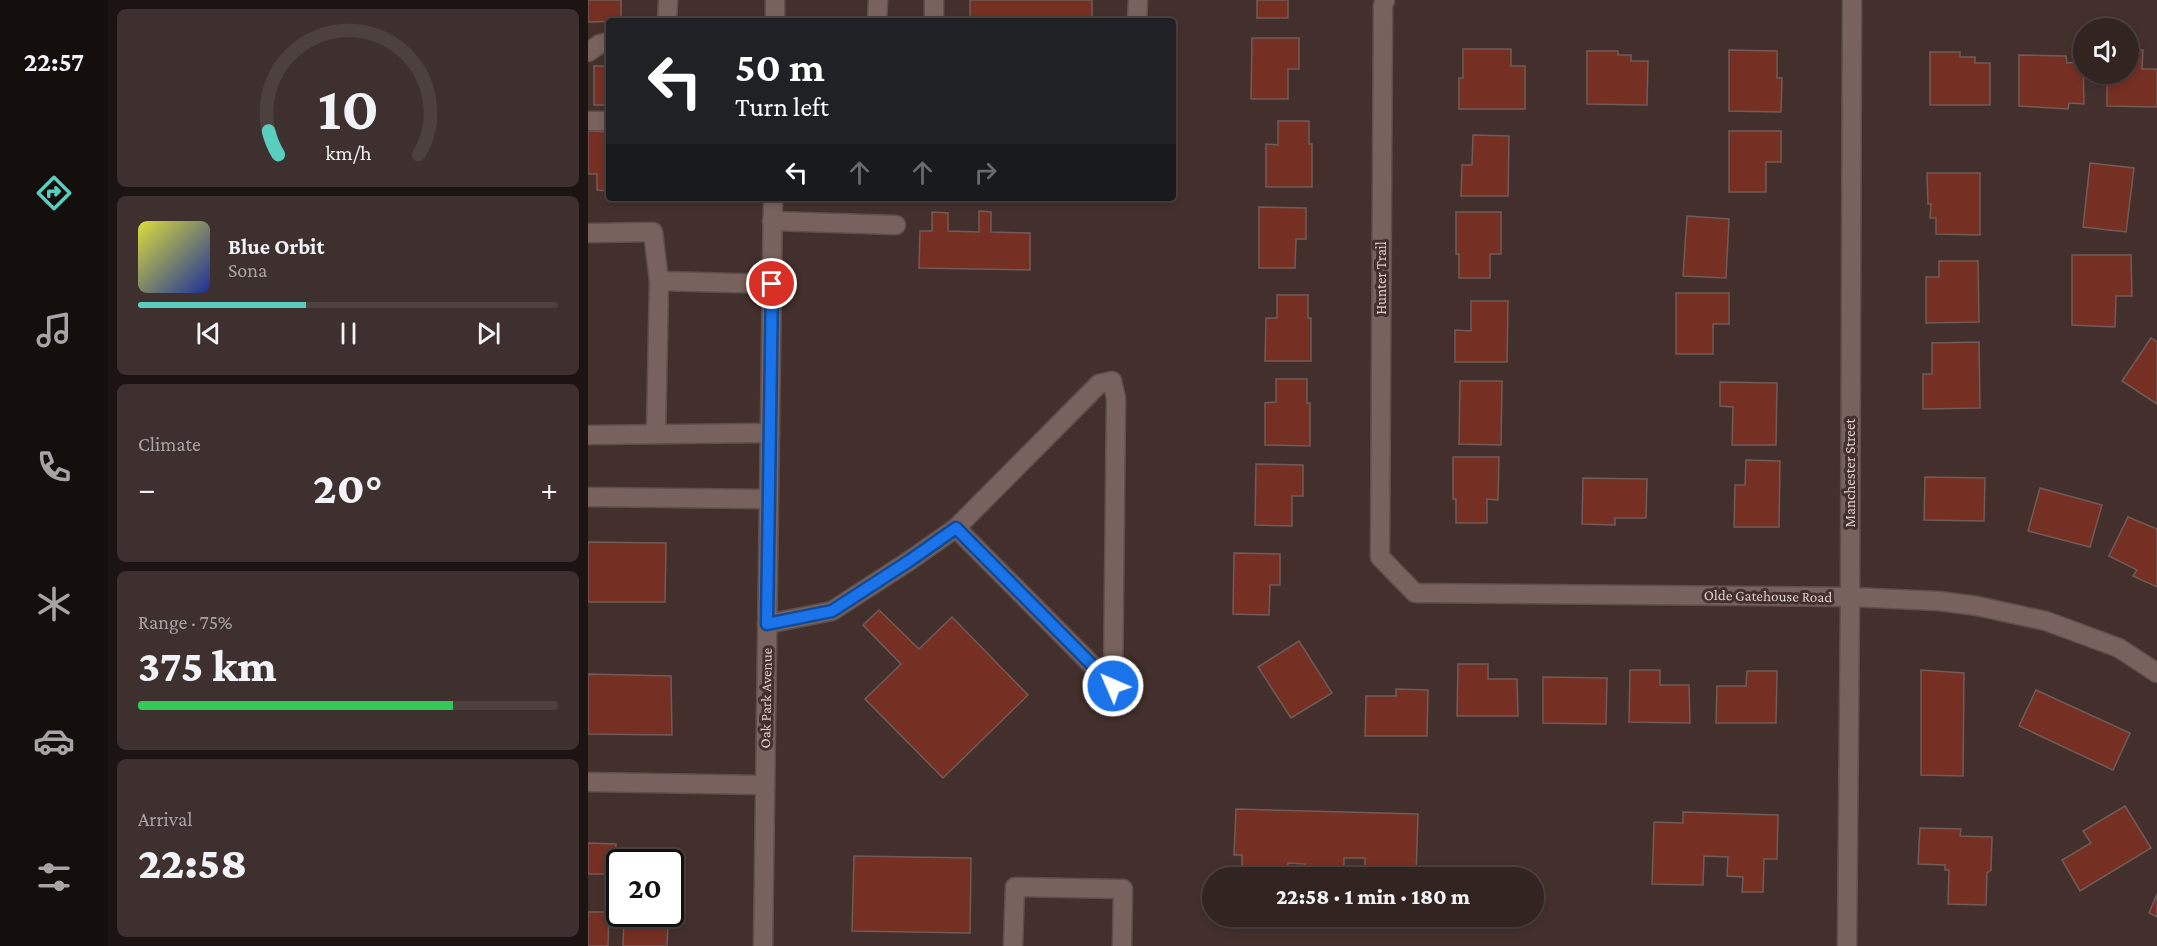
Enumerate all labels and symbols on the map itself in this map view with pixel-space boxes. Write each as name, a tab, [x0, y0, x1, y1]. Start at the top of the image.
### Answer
street label: Hunter Trail	[1373, 241, 1389, 315]
pin	[746, 258, 797, 309]
street label: Manchester Street	[1842, 418, 1858, 527]
street label: Olde Gatehouse Road	[1704, 587, 1832, 605]
street label: Oak Park Avenue	[757, 647, 775, 748]
position arrow	[1081, 654, 1145, 718]
speed limit sign: 20	[606, 849, 684, 927]

